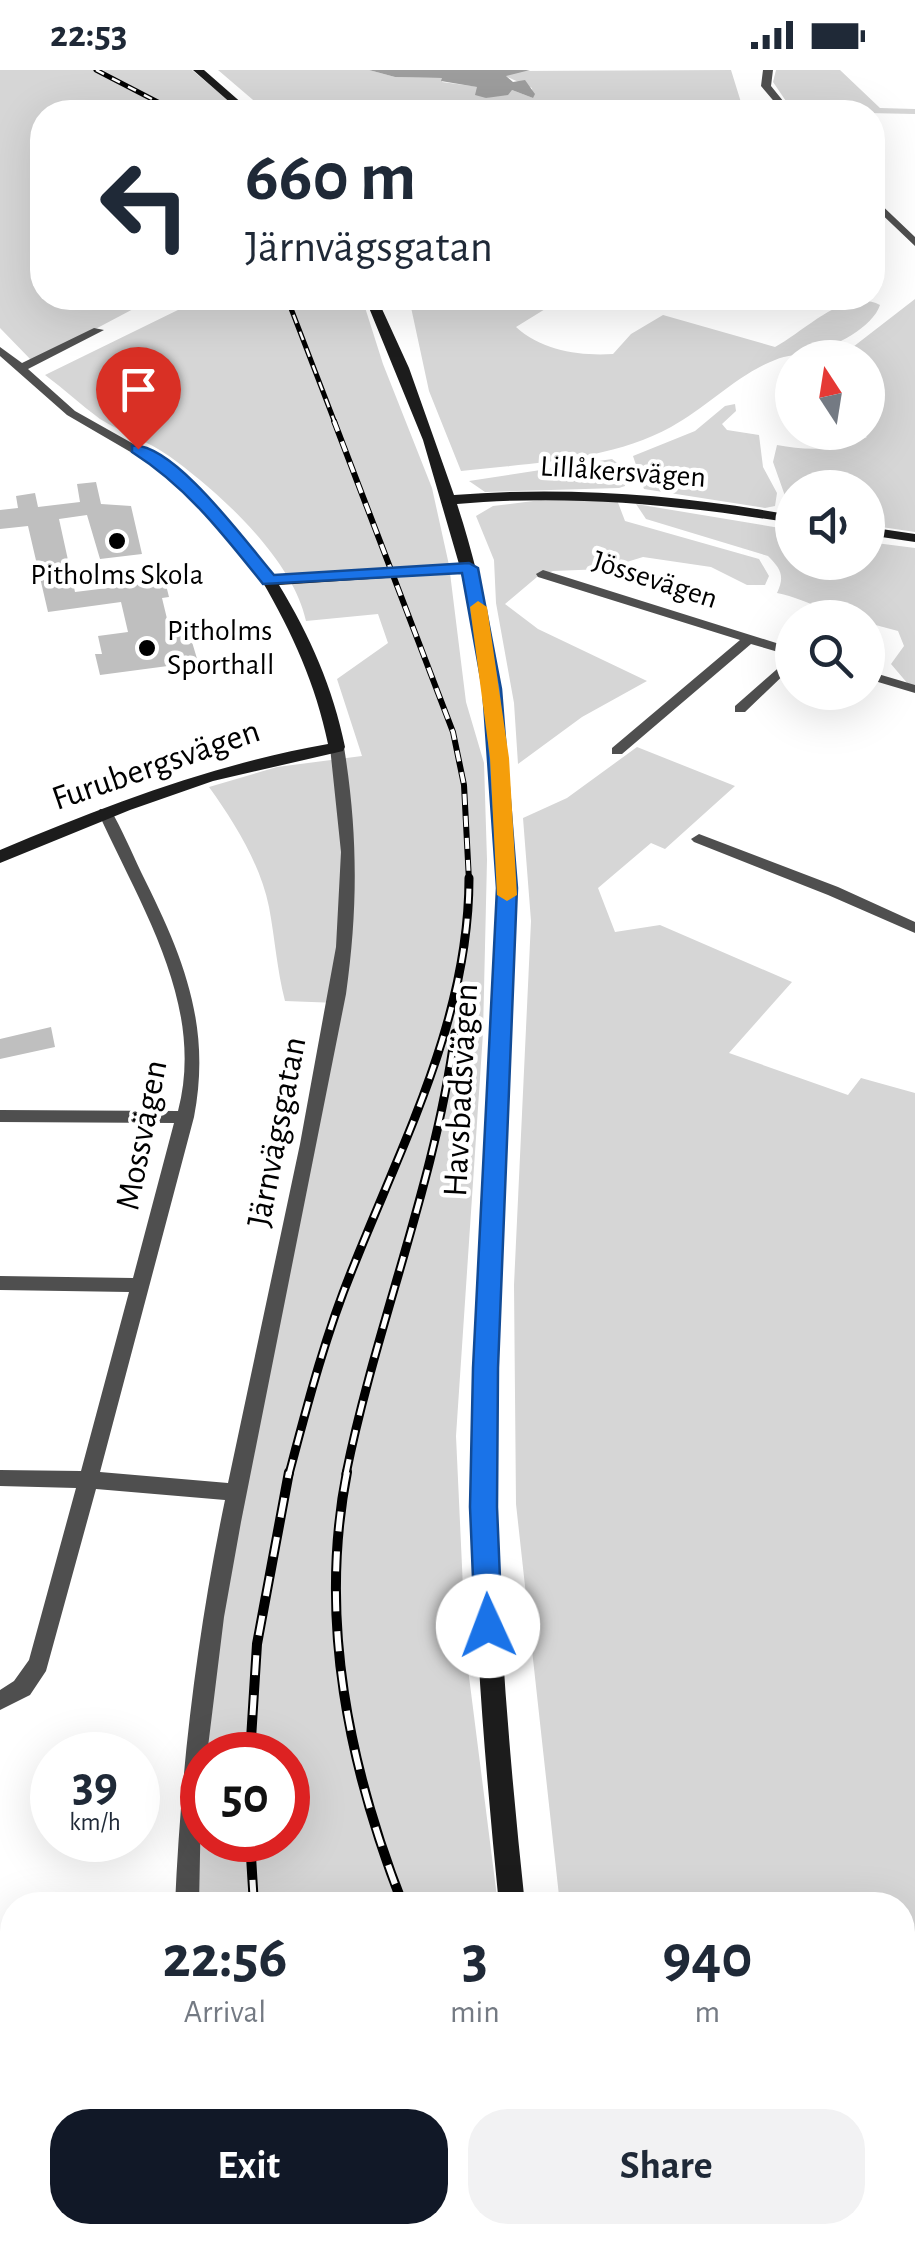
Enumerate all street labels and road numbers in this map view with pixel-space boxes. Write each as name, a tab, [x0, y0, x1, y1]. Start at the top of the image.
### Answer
street label: Lillåkersvägen	[539, 451, 707, 493]
street label: Jössevägen	[589, 546, 721, 614]
street label: Furubergsvägen	[48, 713, 264, 817]
street label: Havsbadsvägen	[438, 982, 484, 1198]
street label: Järnvägsgatan	[241, 1034, 313, 1230]
street label: Mossvägen	[110, 1057, 174, 1213]

